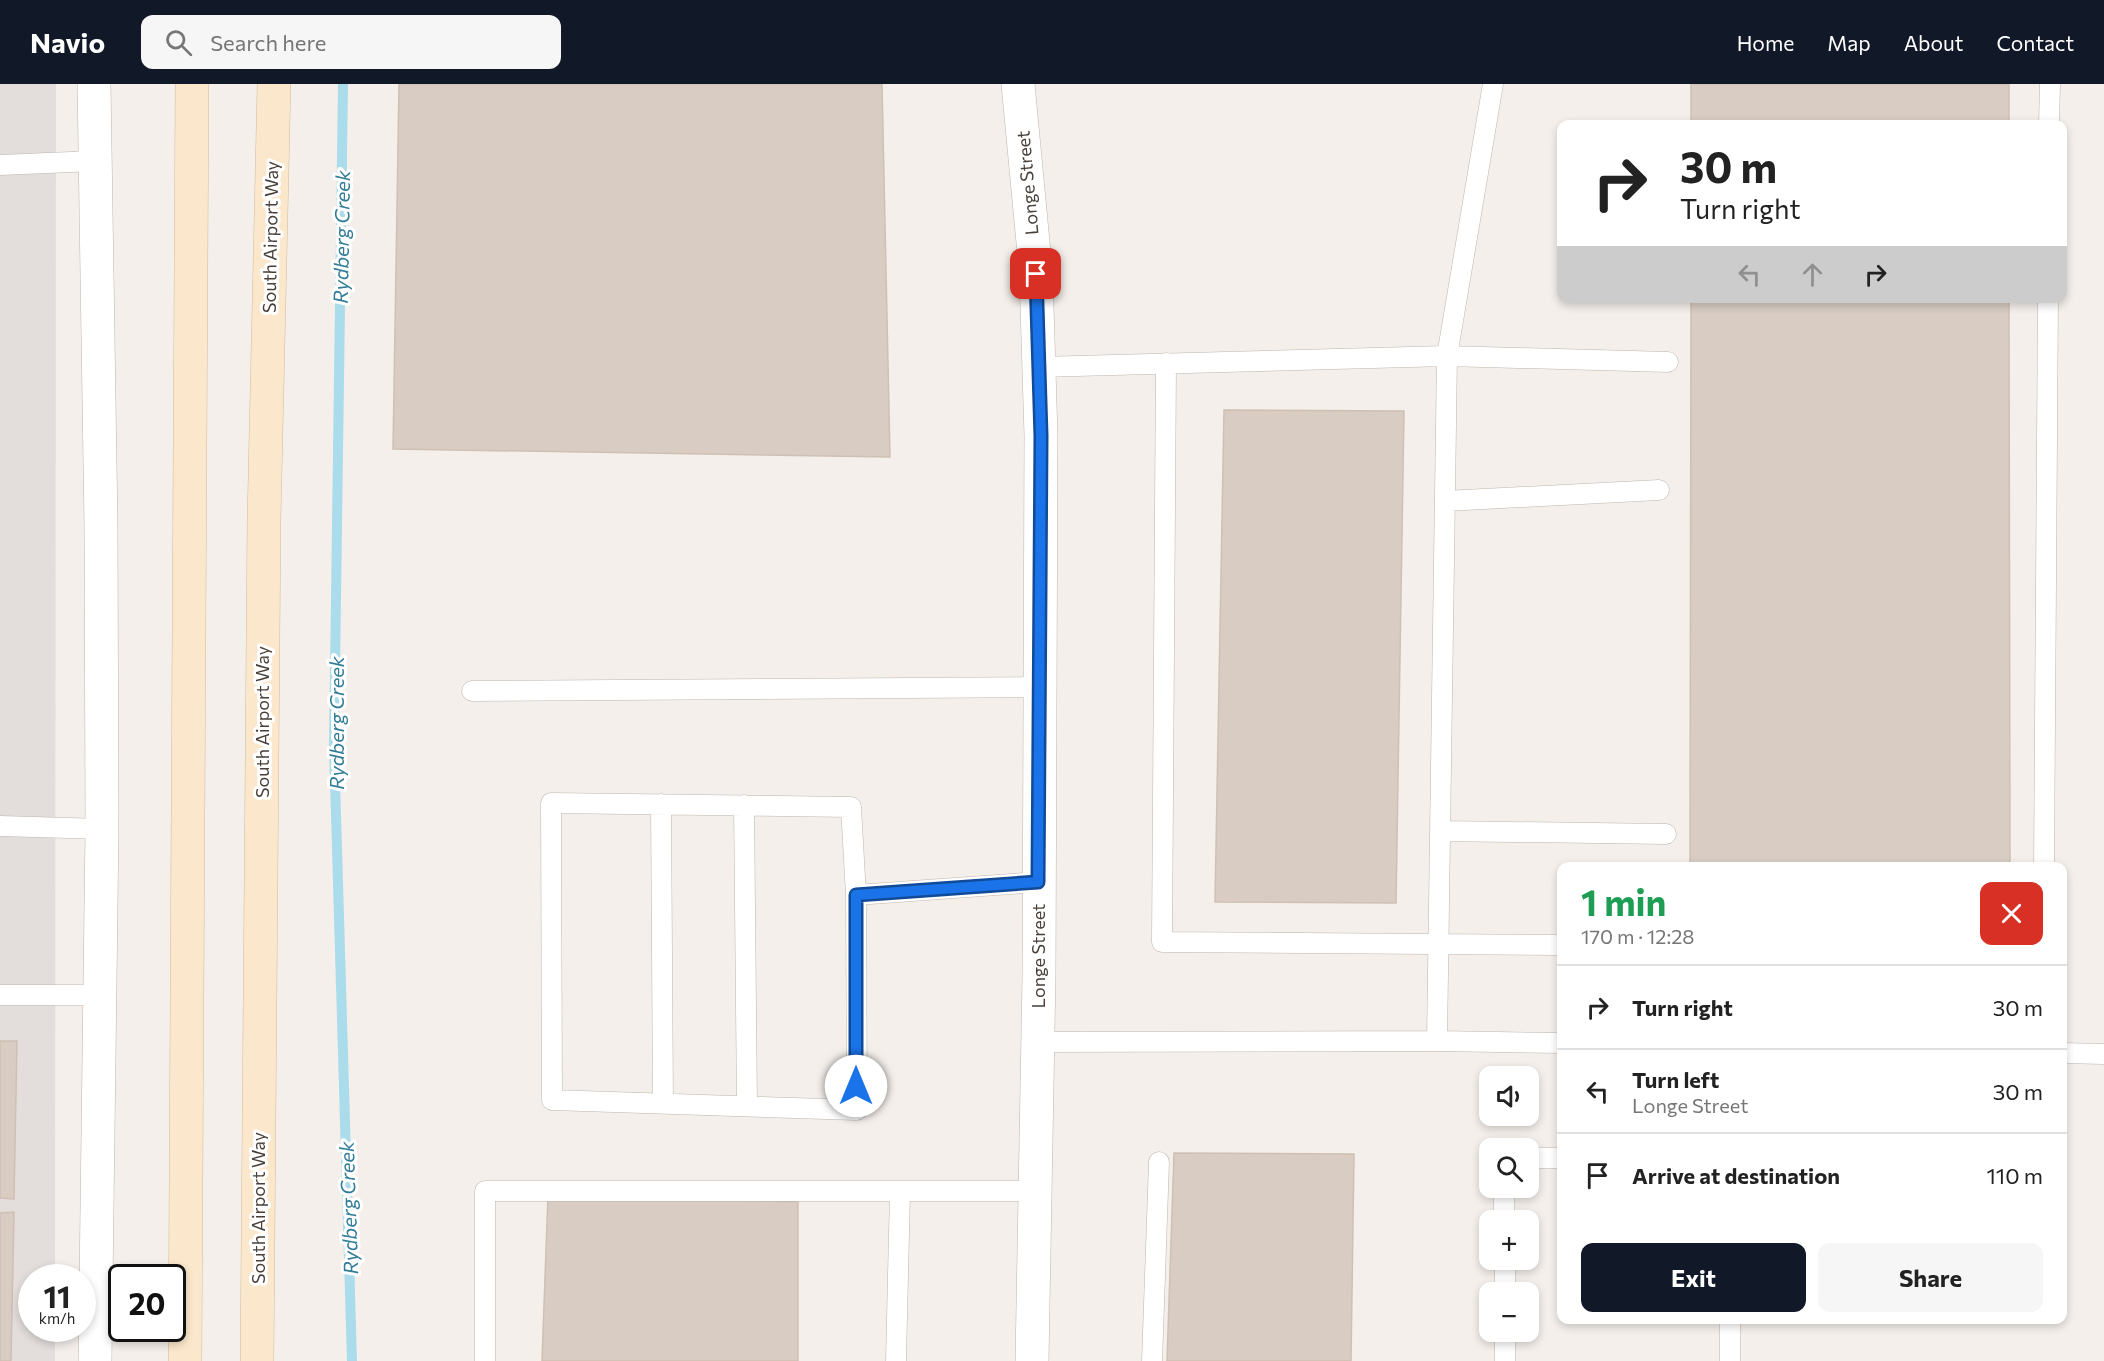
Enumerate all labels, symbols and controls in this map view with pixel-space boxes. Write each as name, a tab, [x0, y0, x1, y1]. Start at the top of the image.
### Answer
search box	[141, 15, 561, 69]
text: Navio	[30, 25, 105, 59]
icon: search	[162, 26, 195, 59]
text: Search here	[210, 29, 326, 56]
text: Home	[1737, 30, 1794, 55]
text: Map	[1827, 30, 1871, 55]
text: About	[1904, 30, 1963, 55]
text: Contact	[1996, 30, 2074, 55]
street label: Longe Street	[1011, 130, 1043, 236]
text: 30 m	[1680, 140, 1777, 192]
icon: right	[1581, 144, 1659, 222]
street label: South Airport Way	[258, 161, 282, 313]
water label: Rydberg Creek	[328, 169, 354, 304]
text: Turn right	[1680, 192, 1800, 225]
pin	[1010, 248, 1061, 299]
icon: arrive	[1019, 257, 1052, 290]
icon: left	[1733, 258, 1766, 291]
icon: ahead	[1796, 258, 1829, 291]
icon: right	[1859, 258, 1892, 291]
street label: South Airport Way	[251, 646, 273, 798]
water label: Rydberg Creek	[324, 655, 348, 790]
text: 1 min	[1581, 879, 1666, 923]
button: close	[1980, 882, 2043, 945]
street label: Longe Street	[1027, 904, 1049, 1008]
text: 170 m · 12:28	[1581, 924, 1694, 948]
icon: right	[1581, 991, 1614, 1024]
text: Turn right	[1632, 994, 1733, 1021]
text: 30 m	[1993, 994, 2043, 1021]
position arrow	[824, 1054, 888, 1118]
map controls	[1479, 1066, 1539, 1342]
button: sound	[1479, 1066, 1539, 1126]
text: Turn left	[1632, 1066, 1719, 1093]
icon: left	[1581, 1075, 1614, 1108]
text: 30 m	[1993, 1078, 2043, 1105]
text: Longe Street	[1632, 1093, 1748, 1117]
street label: South Airport Way	[247, 1132, 269, 1284]
button: search	[1479, 1138, 1539, 1198]
water label: Rydberg Creek	[334, 1140, 362, 1275]
icon: arrive	[1581, 1159, 1614, 1192]
text: Arrive at destination	[1632, 1162, 1840, 1189]
text: 110 m	[1986, 1162, 2043, 1189]
button: +	[1479, 1210, 1539, 1270]
button: Exit	[1581, 1243, 1806, 1312]
button: Share	[1818, 1243, 2043, 1312]
speed limit sign: 20	[108, 1264, 186, 1342]
text: 11	[43, 1277, 71, 1314]
button: −	[1479, 1282, 1539, 1342]
text: km/h	[39, 1309, 75, 1327]

